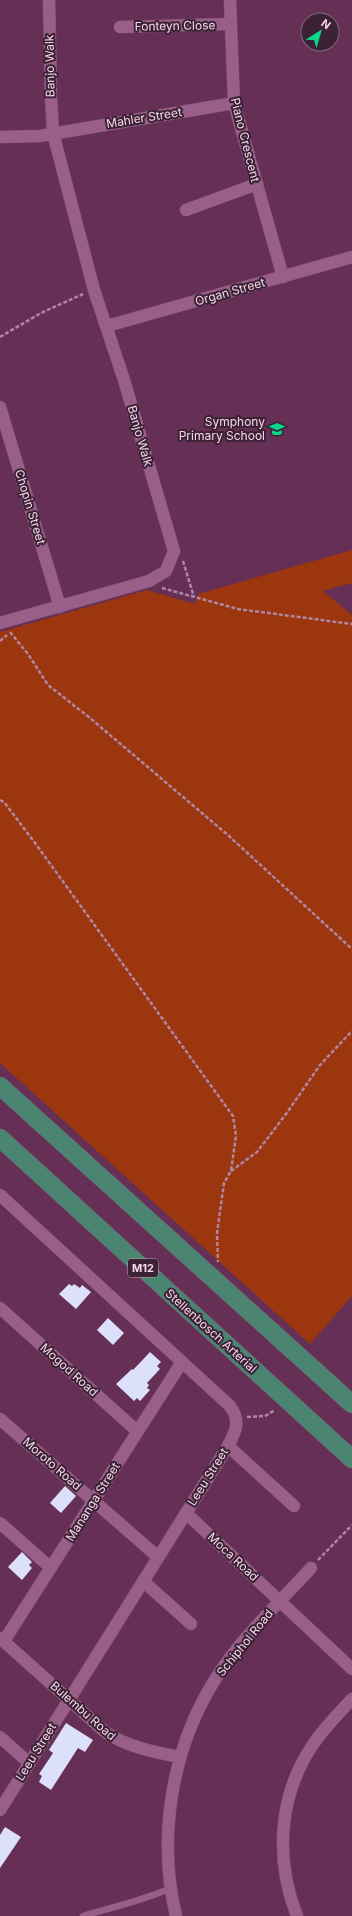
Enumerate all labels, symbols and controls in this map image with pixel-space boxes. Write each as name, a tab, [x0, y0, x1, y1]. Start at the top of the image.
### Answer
north arrow	[300, 12, 340, 52]
text: N	[318, 16, 334, 32]
street label: Fonteyn Close	[134, 17, 216, 34]
street label: Banjo Walk	[41, 34, 58, 97]
street label: Piano Crescent	[228, 96, 263, 184]
street label: Mahler Street	[105, 104, 183, 131]
street label: Organ Street	[193, 274, 267, 309]
street label: Banjo Walk	[125, 404, 156, 468]
place label: Symphony Primary School	[179, 414, 265, 443]
school or university icon: Symphony Primary School	[268, 420, 286, 438]
street label: Chopin Street	[12, 468, 49, 546]
road number: M12	[128, 1259, 158, 1277]
street label: Stellenbosch Arterial	[163, 1286, 260, 1376]
street label: Mogod Road	[37, 1340, 101, 1399]
street label: Moroto Road	[20, 1434, 85, 1493]
street label: Leeu Street	[184, 1445, 231, 1508]
street label: Mananga Street	[62, 1460, 123, 1544]
street label: Moca Road	[205, 1529, 262, 1584]
street label: Schiphol Road	[213, 1606, 276, 1679]
street label: Bulembu Road	[47, 1678, 119, 1743]
street label: Leeu Street	[12, 1720, 59, 1783]

